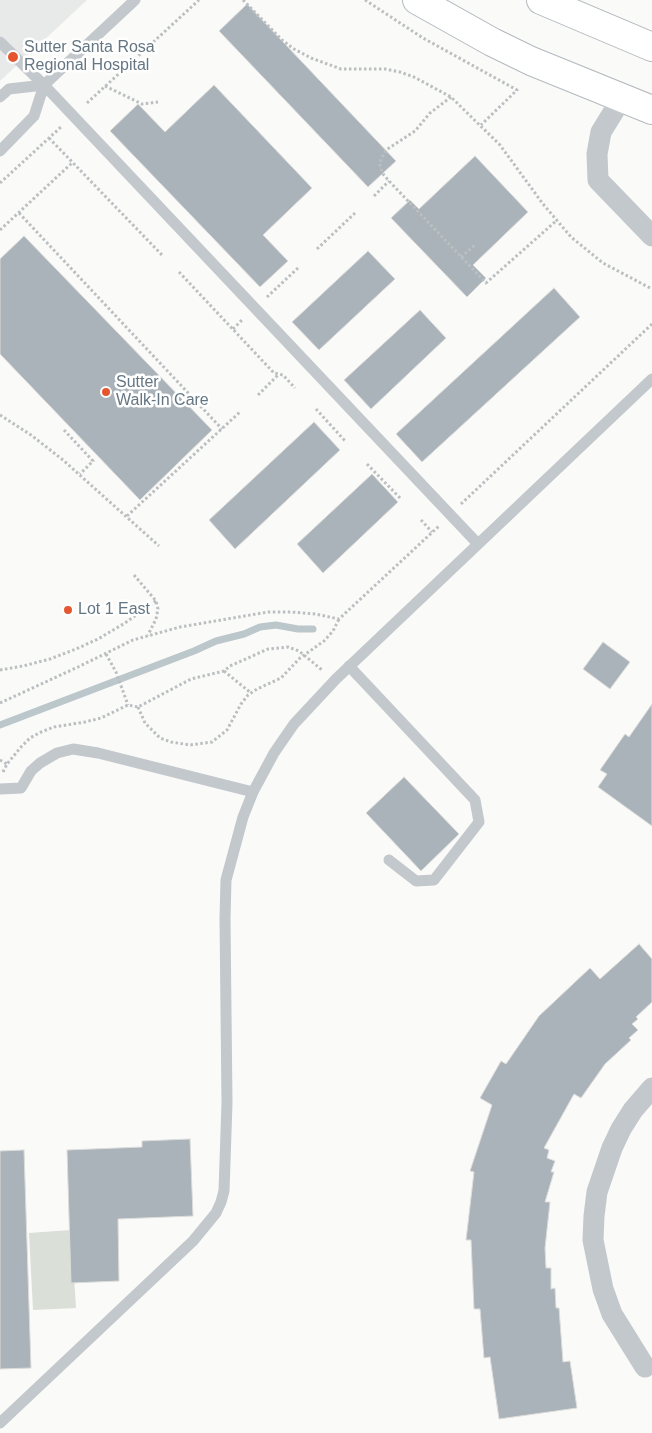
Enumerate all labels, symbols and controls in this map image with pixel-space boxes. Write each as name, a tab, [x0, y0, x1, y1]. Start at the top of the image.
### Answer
place label: Sutter Santa Rosa Regional Hospital	[24, 38, 155, 76]
marker: Sutter Santa Rosa Regional Hospital	[6, 50, 20, 64]
place label: Sutter Walk-In Care	[116, 373, 209, 411]
marker: Sutter Walk-In Care	[100, 386, 112, 398]
place label: Lot 1 East	[78, 600, 150, 620]
marker: Lot 1 East	[62, 604, 74, 616]

